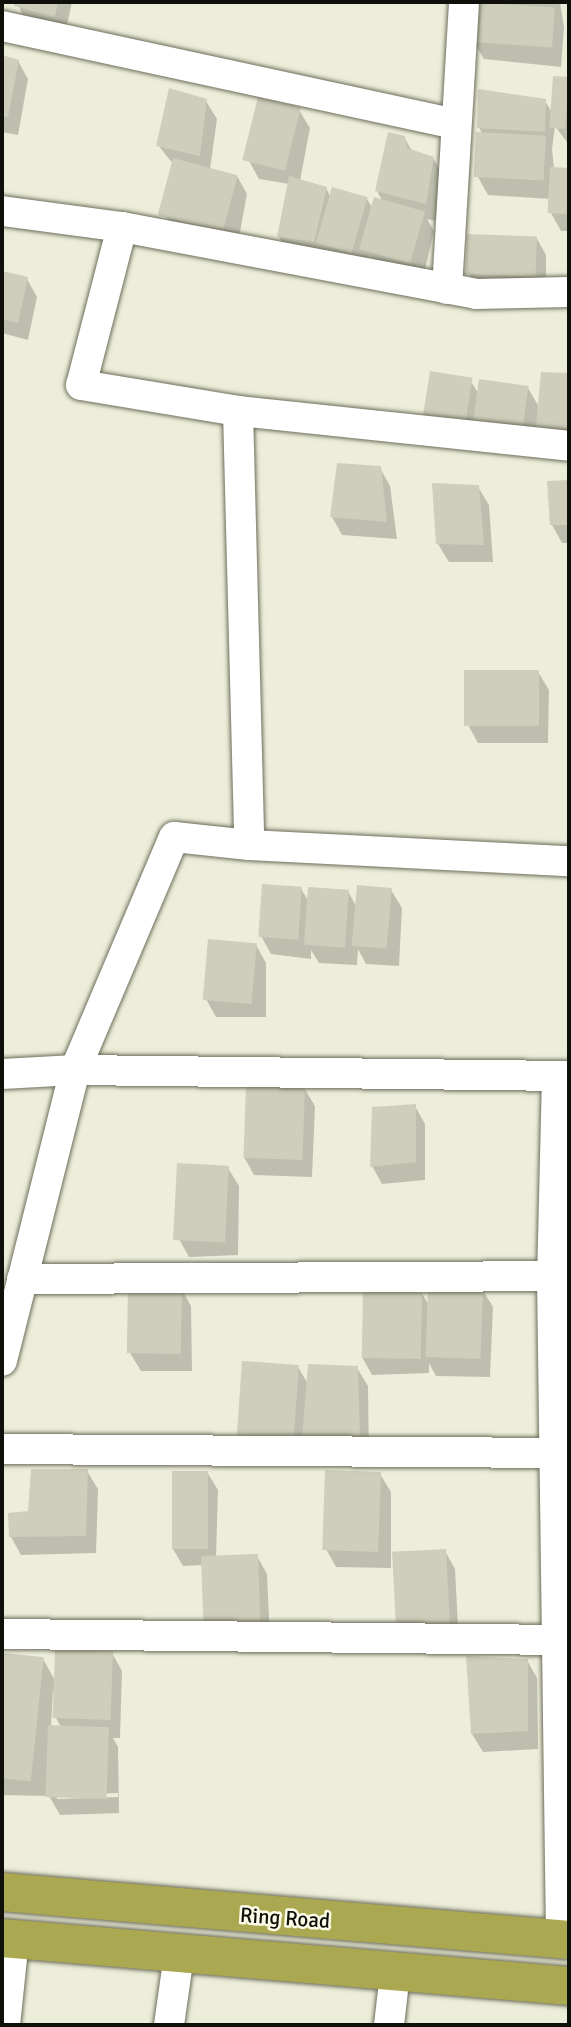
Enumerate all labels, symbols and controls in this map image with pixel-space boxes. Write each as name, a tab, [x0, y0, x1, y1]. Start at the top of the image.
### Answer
street label: Ring Road	[239, 1902, 331, 1934]

